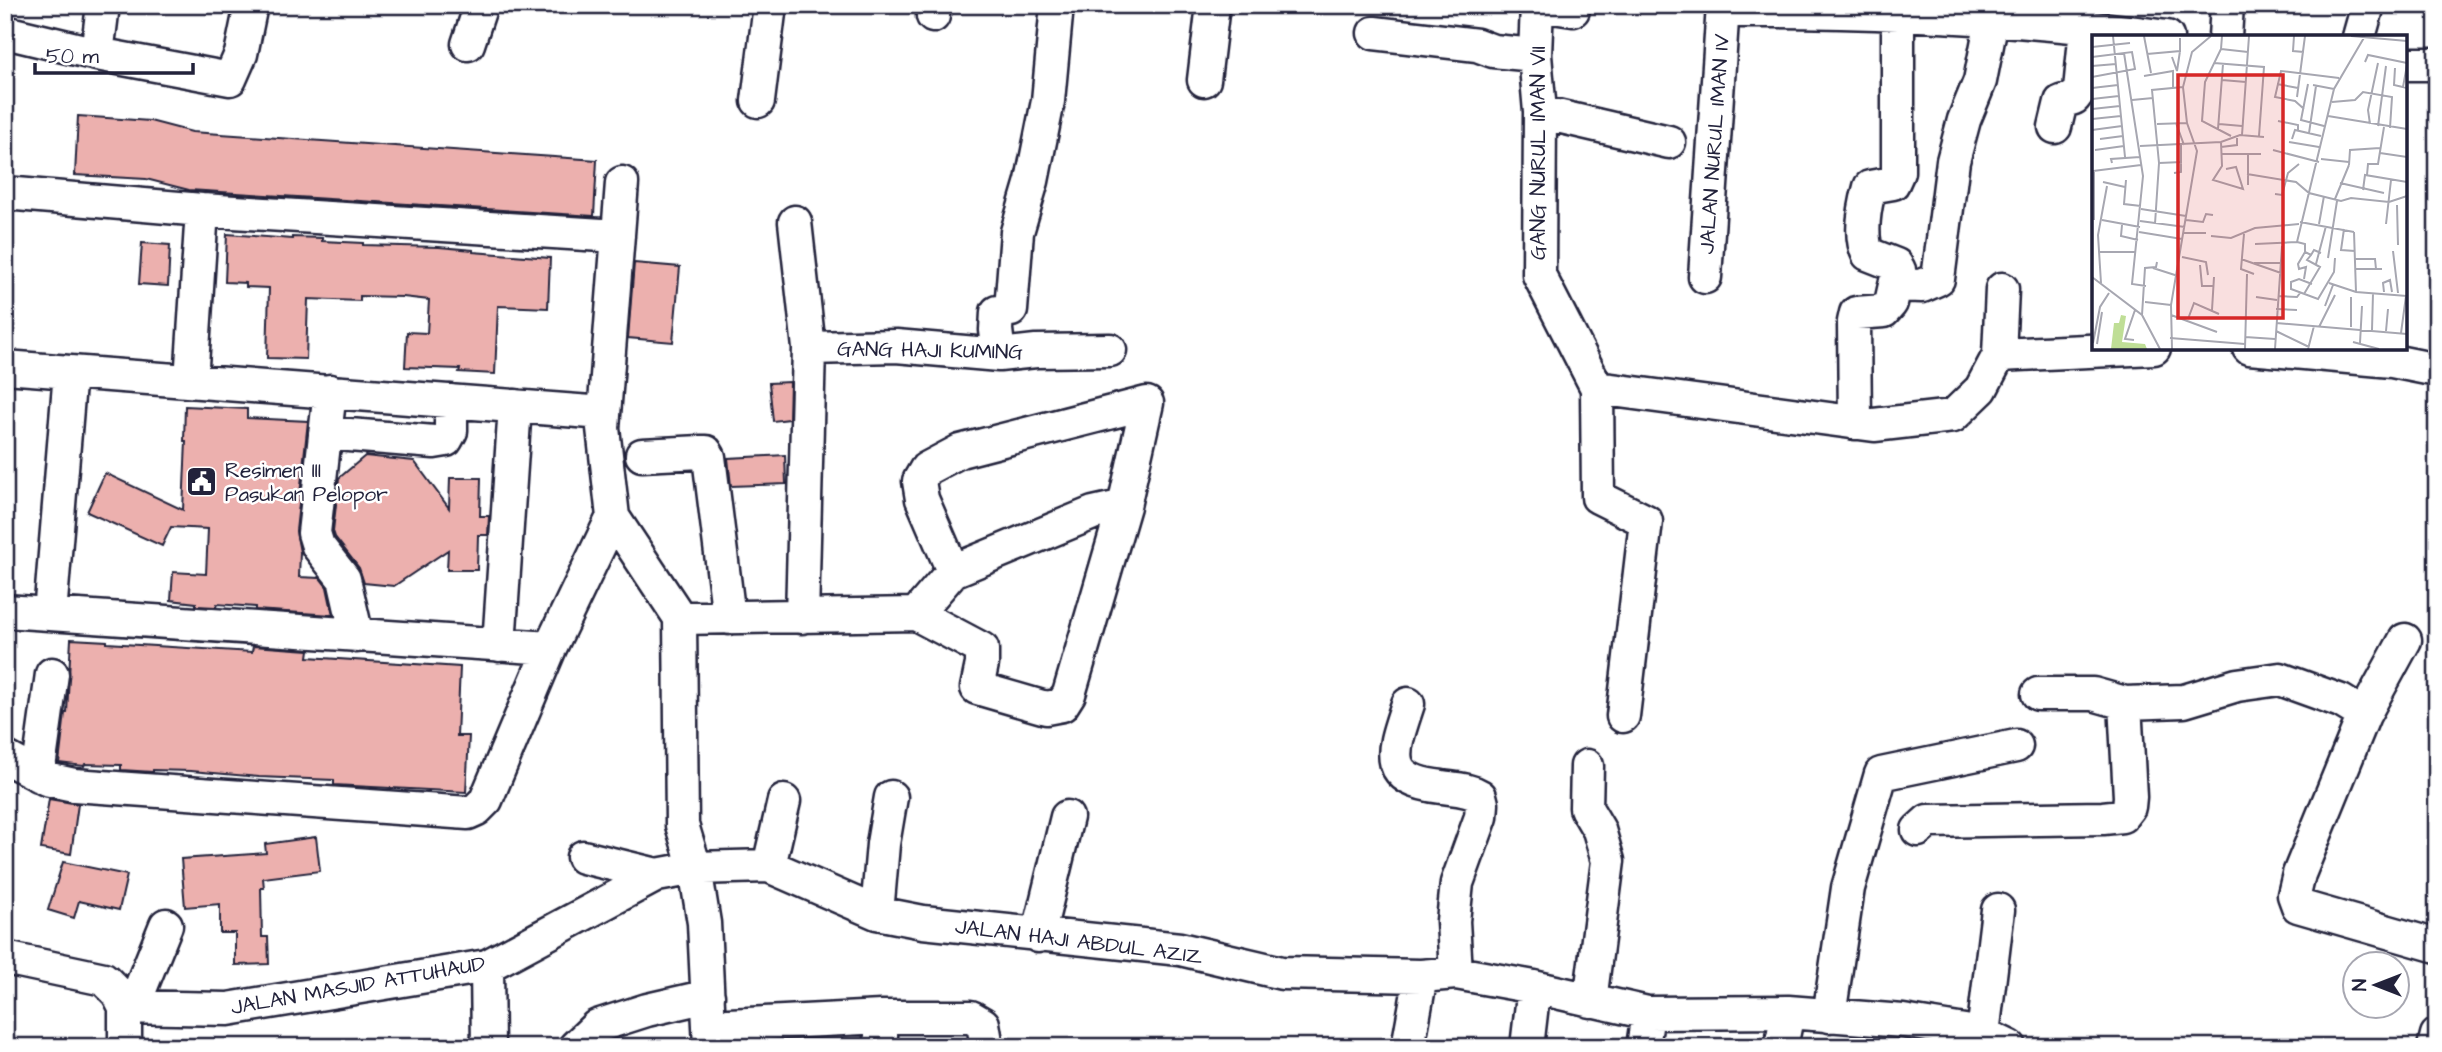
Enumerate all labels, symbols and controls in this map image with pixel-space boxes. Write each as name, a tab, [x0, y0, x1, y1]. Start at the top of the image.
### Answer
scale bar	[35, 32, 192, 76]
street label: JALAN NURUL IMAN IV	[1692, 33, 1737, 255]
inset map	[2092, 35, 2407, 350]
text: 50 m	[46, 42, 100, 71]
street label: GANG NURUL IMAN VII	[1524, 46, 1553, 260]
street label: GANG HAJI KUMING	[837, 334, 1024, 367]
place label: Resimen III Pasukan Pelopor	[225, 456, 388, 510]
public building icon: Resimen III Pasukan Pelopor	[185, 465, 219, 499]
street label: JALAN HAJI ABDUL AZIZ	[953, 912, 1204, 971]
street label: JALAN MASJID ATTUHAUD	[229, 949, 488, 1022]
north arrow	[2340, 950, 2410, 1020]
text: N	[2347, 979, 2374, 991]

